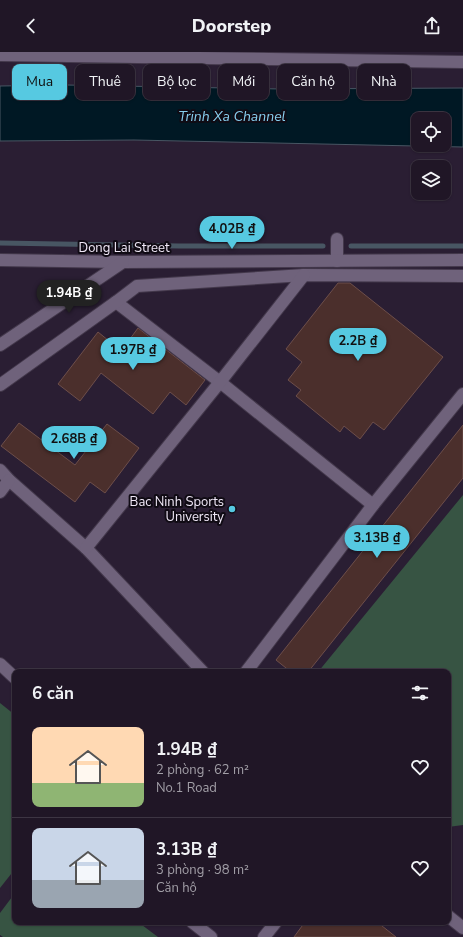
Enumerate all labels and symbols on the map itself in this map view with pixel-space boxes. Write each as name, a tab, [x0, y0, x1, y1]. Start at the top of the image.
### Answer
water label: Trinh Xa Channel	[178, 107, 286, 126]
pin: 4.02B ₫	[195, 216, 269, 250]
street label: Dong Lai Street	[79, 239, 170, 257]
pin: 1.94B ₫	[32, 280, 106, 314]
pin: 2.2B ₫	[325, 328, 391, 362]
pin: 1.97B ₫	[96, 337, 170, 371]
pin: 2.68B ₫	[37, 426, 111, 460]
place label: Bac Ninh Sports University	[130, 493, 224, 526]
marker: Bac Ninh Sports University	[227, 504, 237, 514]
pin: 3.13B ₫	[340, 525, 414, 559]

